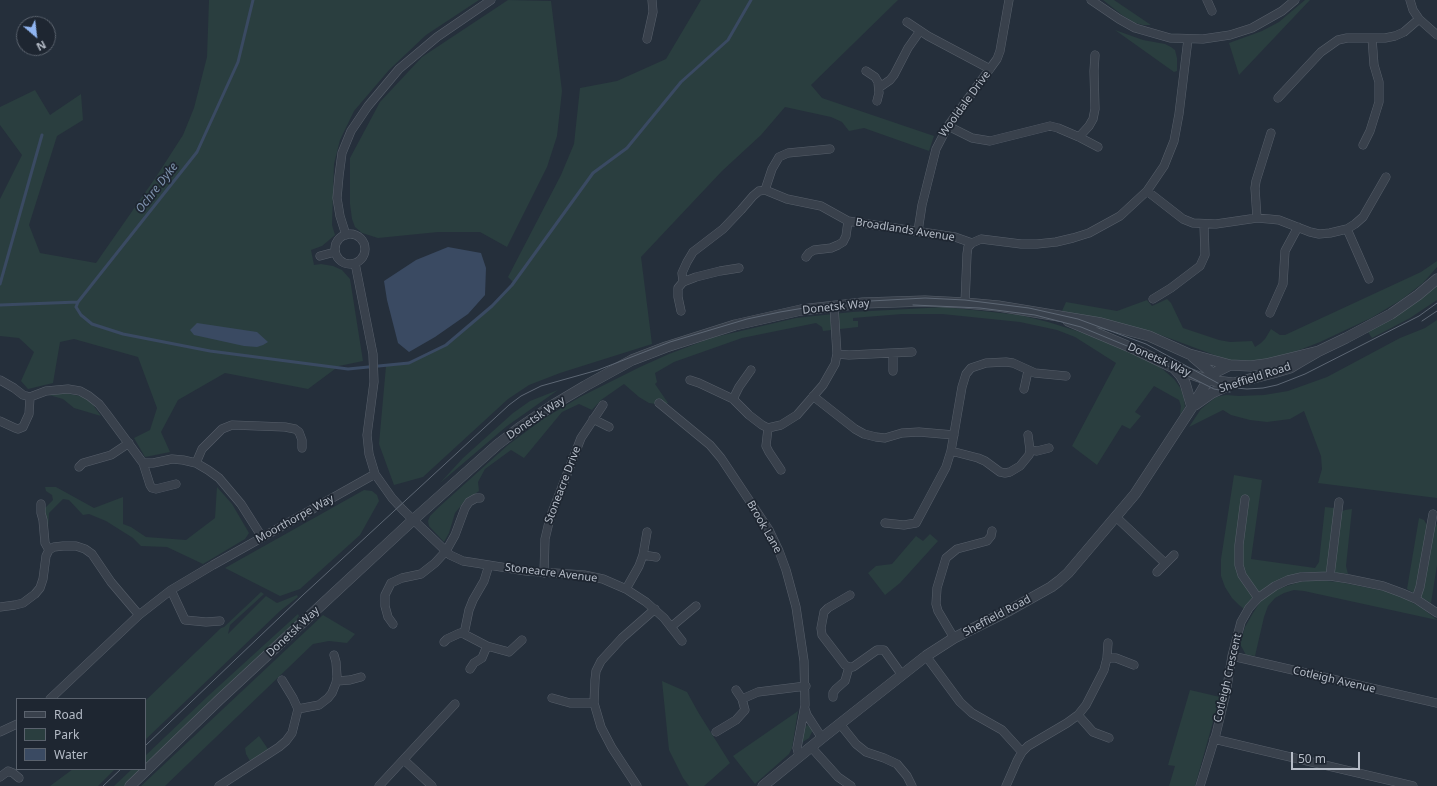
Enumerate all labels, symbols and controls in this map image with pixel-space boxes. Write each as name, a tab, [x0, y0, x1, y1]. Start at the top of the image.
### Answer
north arrow	[16, 16, 56, 56]
text: N	[34, 37, 49, 55]
street label: Wooldale Drive	[937, 68, 993, 140]
water label: Ochre Dyke	[133, 160, 181, 216]
street label: Broadlands Avenue	[854, 216, 956, 244]
street label: Donetsk Way	[802, 297, 870, 317]
street label: Donetsk Way	[1126, 340, 1192, 380]
street label: Sheffield Road	[1218, 360, 1292, 396]
street label: Donetsk Way	[504, 394, 568, 442]
street label: Stoneacre Drive	[542, 444, 584, 526]
street label: Moorthorpe Way	[254, 492, 336, 546]
street label: Brook Lane	[744, 498, 784, 556]
street label: Stoneacre Avenue	[504, 561, 598, 585]
street label: Sheffield Road	[961, 593, 1033, 639]
street label: Donetsk Way	[264, 604, 322, 660]
street label: Cotleigh Crescent	[1211, 632, 1245, 724]
street label: Cotleigh Avenue	[1291, 664, 1377, 696]
legend	[16, 698, 146, 770]
text: Road	[54, 706, 83, 723]
text: Park	[54, 726, 79, 743]
scale bar	[1293, 744, 1362, 770]
text: Water	[54, 746, 88, 763]
text: 50 m	[1298, 750, 1326, 767]

